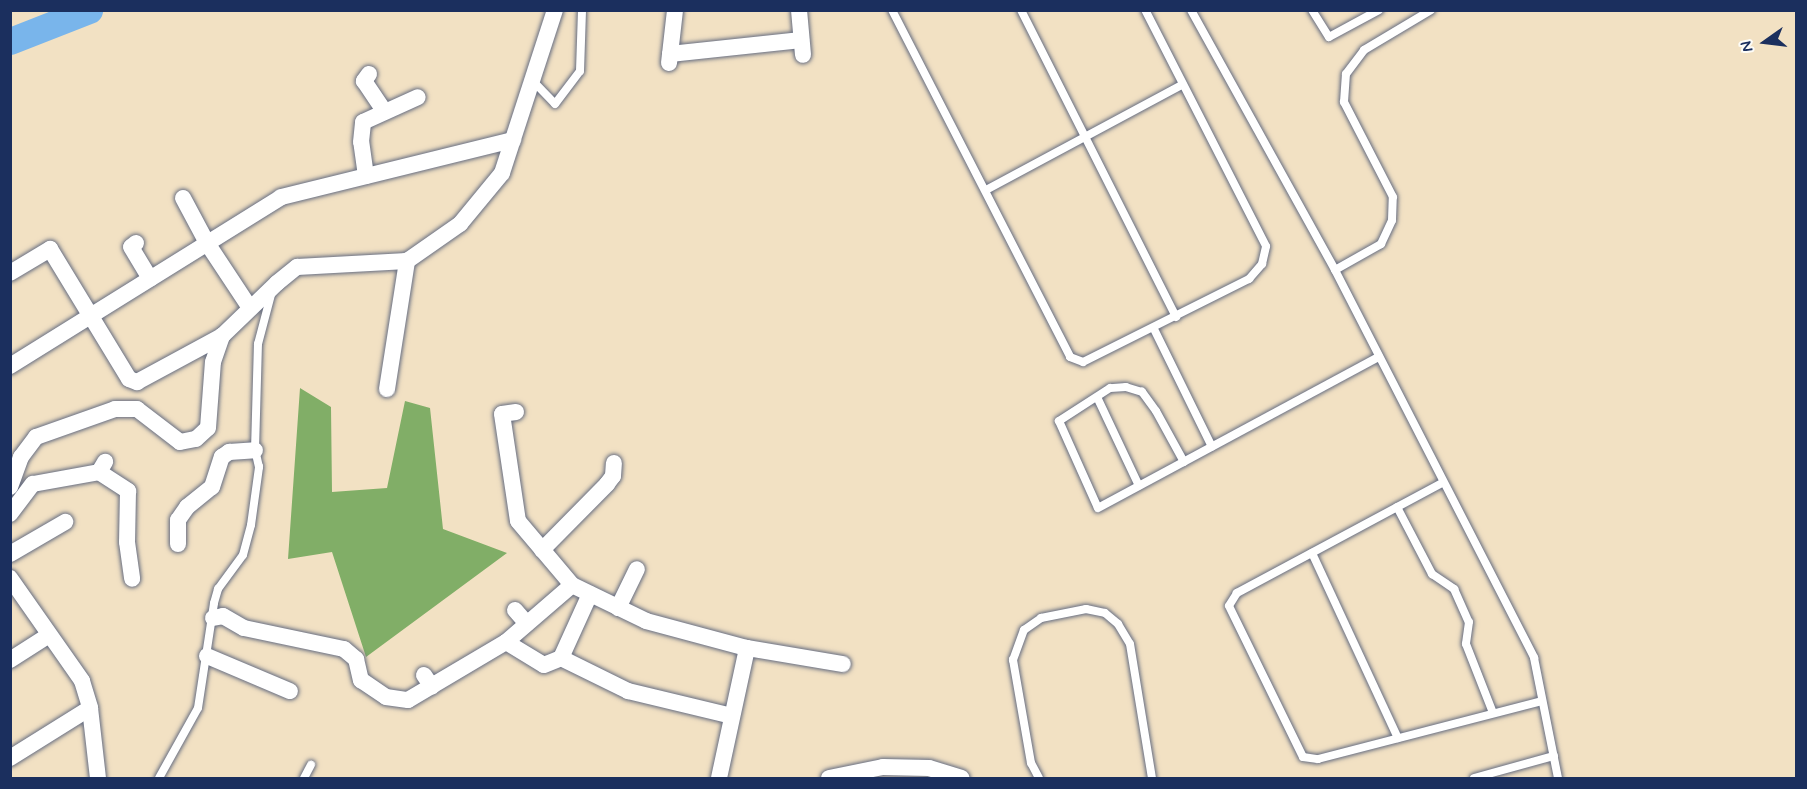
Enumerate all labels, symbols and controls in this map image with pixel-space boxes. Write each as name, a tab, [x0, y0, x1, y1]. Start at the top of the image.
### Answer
north arrow	[1735, 12, 1795, 72]
text: N	[1736, 39, 1759, 54]

